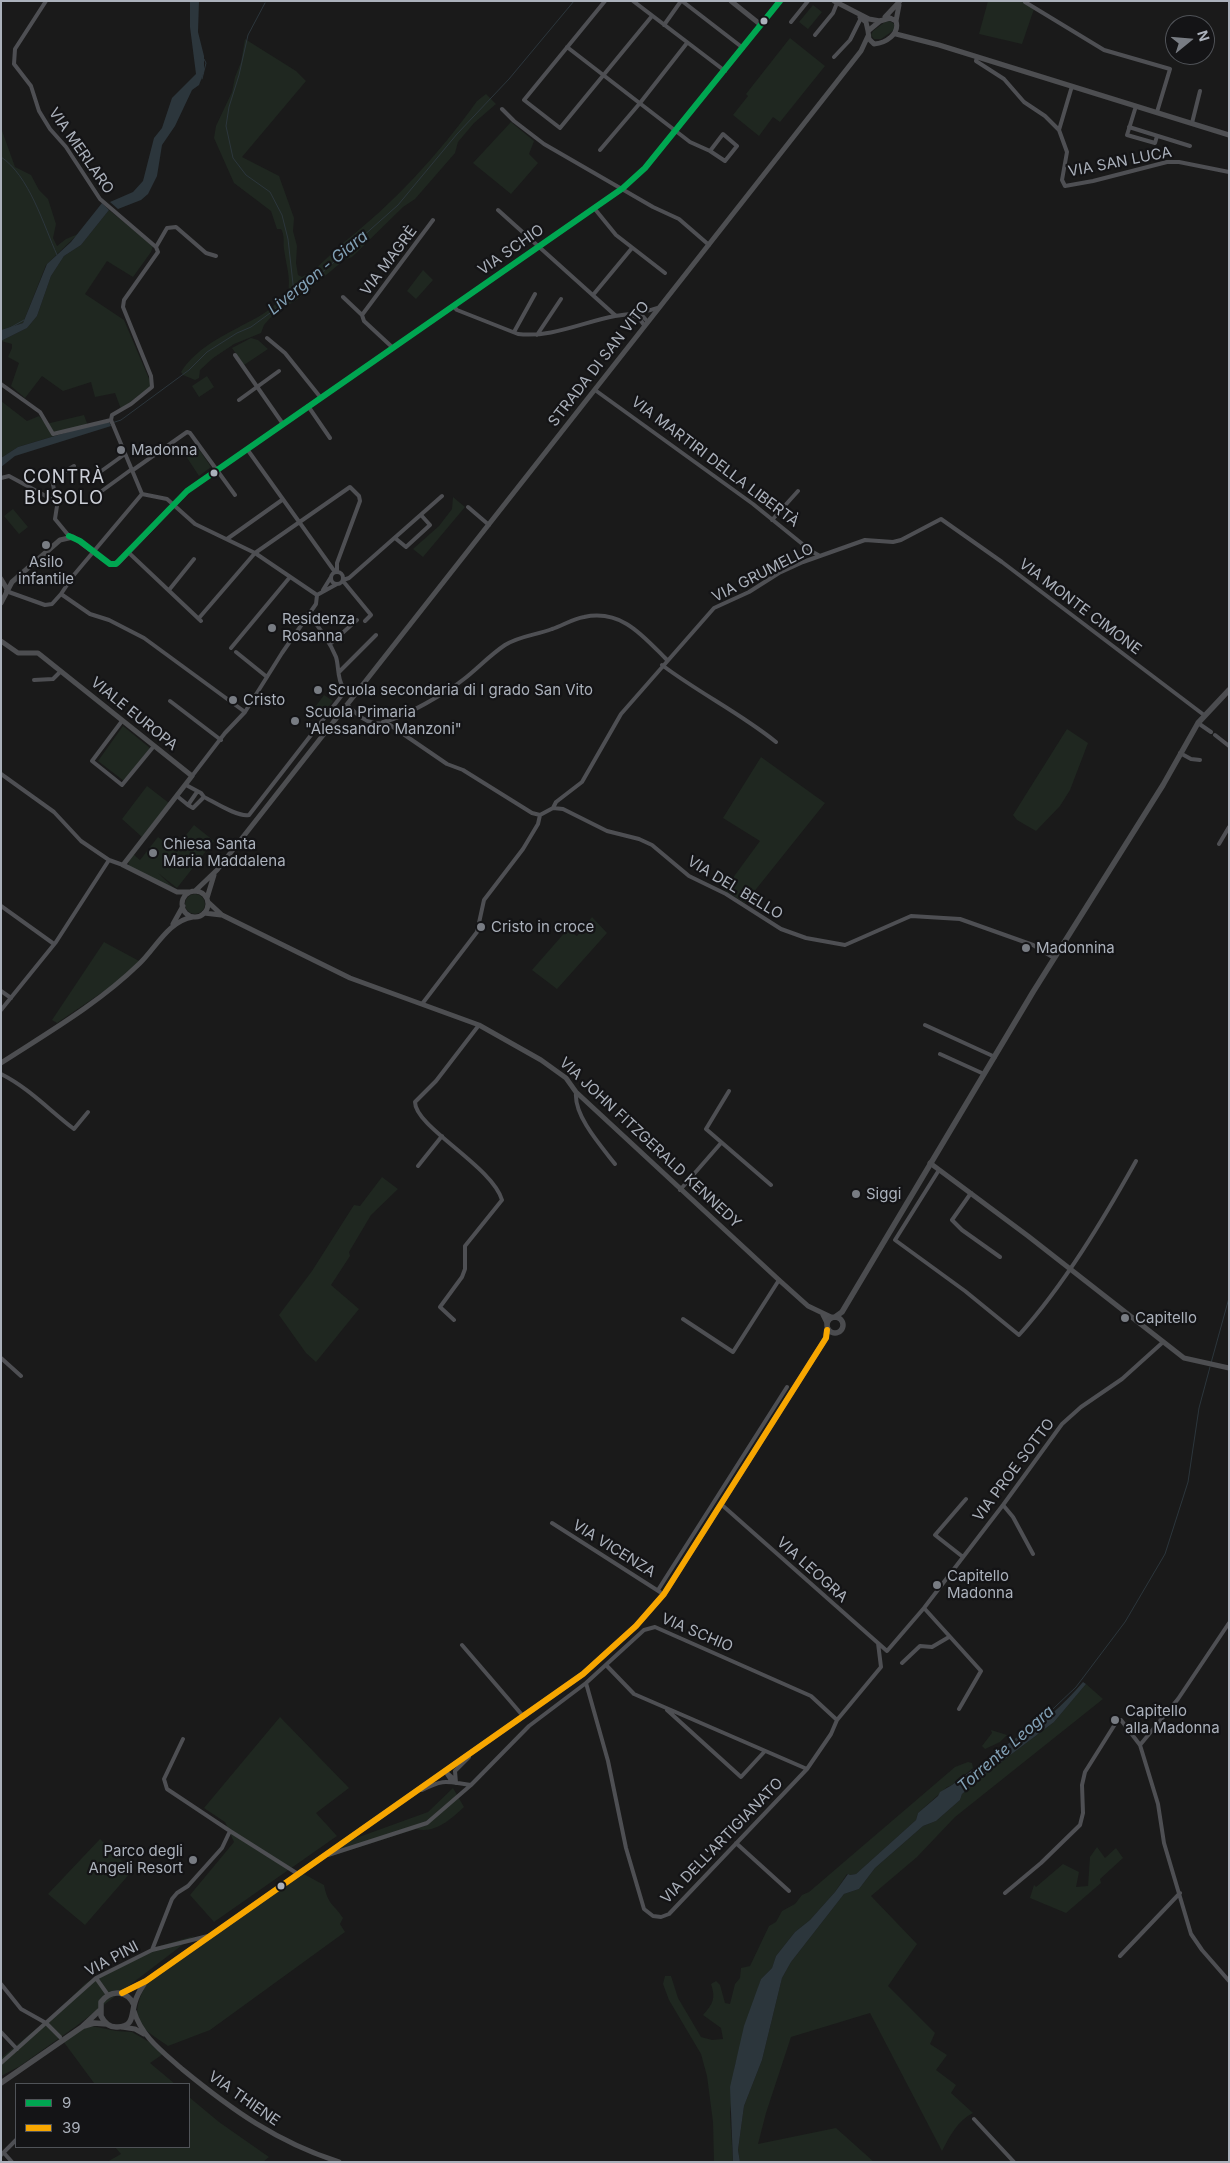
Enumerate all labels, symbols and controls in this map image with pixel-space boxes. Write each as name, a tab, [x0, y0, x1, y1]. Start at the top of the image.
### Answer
north arrow	[1165, 15, 1215, 65]
unlabelled marker	[759, 16, 769, 26]
text: N	[1194, 28, 1214, 43]
street label: VIA MERLARO	[45, 104, 117, 198]
street label: VIA SAN LUCA	[1067, 143, 1173, 181]
street label: VIA SCHIO	[475, 221, 547, 279]
street label: VIA MAGRÈ	[357, 223, 421, 299]
water label: Livergon - Giara	[264, 227, 372, 319]
street label: STRADA DI SAN VITO	[545, 298, 653, 430]
street label: VIA MARTIRI DELLA LIBERTÀ	[628, 393, 802, 531]
place label: Madonna	[131, 441, 197, 459]
marker: Madonna	[115, 444, 127, 456]
district label: CONTRÀ BUSOLO	[22, 467, 106, 509]
unlabelled marker	[209, 468, 219, 478]
marker: Asilo infantile	[40, 539, 52, 551]
street label: VIA GRUMELLO	[709, 540, 817, 606]
place label: Asilo infantile	[18, 553, 74, 588]
street label: VIA MONTE CIMONE	[1015, 555, 1145, 659]
place label: Residenza Rosanna	[282, 610, 355, 645]
marker: Residenza Rosanna	[266, 622, 278, 634]
street label: VIALE EUROPA	[87, 673, 181, 755]
place label: Scuola secondaria di I grado San Vito	[328, 681, 593, 699]
marker: Scuola secondaria di I grado San Vito	[312, 684, 324, 696]
place label: Cristo	[243, 691, 285, 709]
marker: Cristo	[227, 694, 239, 706]
place label: Scuola Primaria "Alessandro Manzoni"	[305, 703, 462, 738]
marker: Scuola Primaria "Alessandro Manzoni"	[289, 715, 301, 727]
place label: Chiesa Santa Maria Maddalena	[163, 835, 286, 870]
marker: Chiesa Santa Maria Maddalena	[147, 847, 159, 859]
street label: VIA DEL BELLO	[684, 852, 786, 924]
place label: Cristo in croce	[491, 918, 594, 936]
marker: Cristo in croce	[475, 921, 487, 933]
place label: Madonnina	[1036, 939, 1115, 957]
marker: Madonnina	[1020, 942, 1032, 954]
street label: VIA JOHN FITZGERALD KENNEDY	[555, 1054, 745, 1232]
place label: Siggi	[866, 1185, 901, 1203]
marker: Siggi	[850, 1188, 862, 1200]
place label: Capitello	[1135, 1309, 1197, 1327]
marker: Capitello	[1119, 1312, 1131, 1324]
street label: VIA PROE SOTTO	[970, 1415, 1058, 1525]
street label: VIA VICENZA	[569, 1516, 659, 1582]
street label: VIA LEOGRA	[773, 1533, 851, 1607]
place label: Capitello Madonna	[947, 1567, 1013, 1602]
marker: Capitello Madonna	[931, 1579, 943, 1591]
street label: VIA SCHIO	[658, 1610, 736, 1656]
water label: Torrente Leogra	[954, 1702, 1058, 1796]
place label: Capitello alla Madonna	[1125, 1702, 1220, 1737]
marker: Capitello alla Madonna	[1109, 1714, 1121, 1726]
street label: VIA DELL'ARTIGIANATO	[657, 1774, 787, 1908]
place label: Parco degli Angeli Resort	[88, 1842, 183, 1877]
marker: Parco degli Angeli Resort	[187, 1854, 199, 1866]
unlabelled marker	[276, 1881, 286, 1891]
street label: VIA PINI	[82, 1937, 142, 1981]
street label: VIA THIENE	[205, 2068, 283, 2130]
legend	[15, 2083, 190, 2148]
text: 9	[62, 2093, 71, 2112]
text: 39	[62, 2118, 81, 2137]

